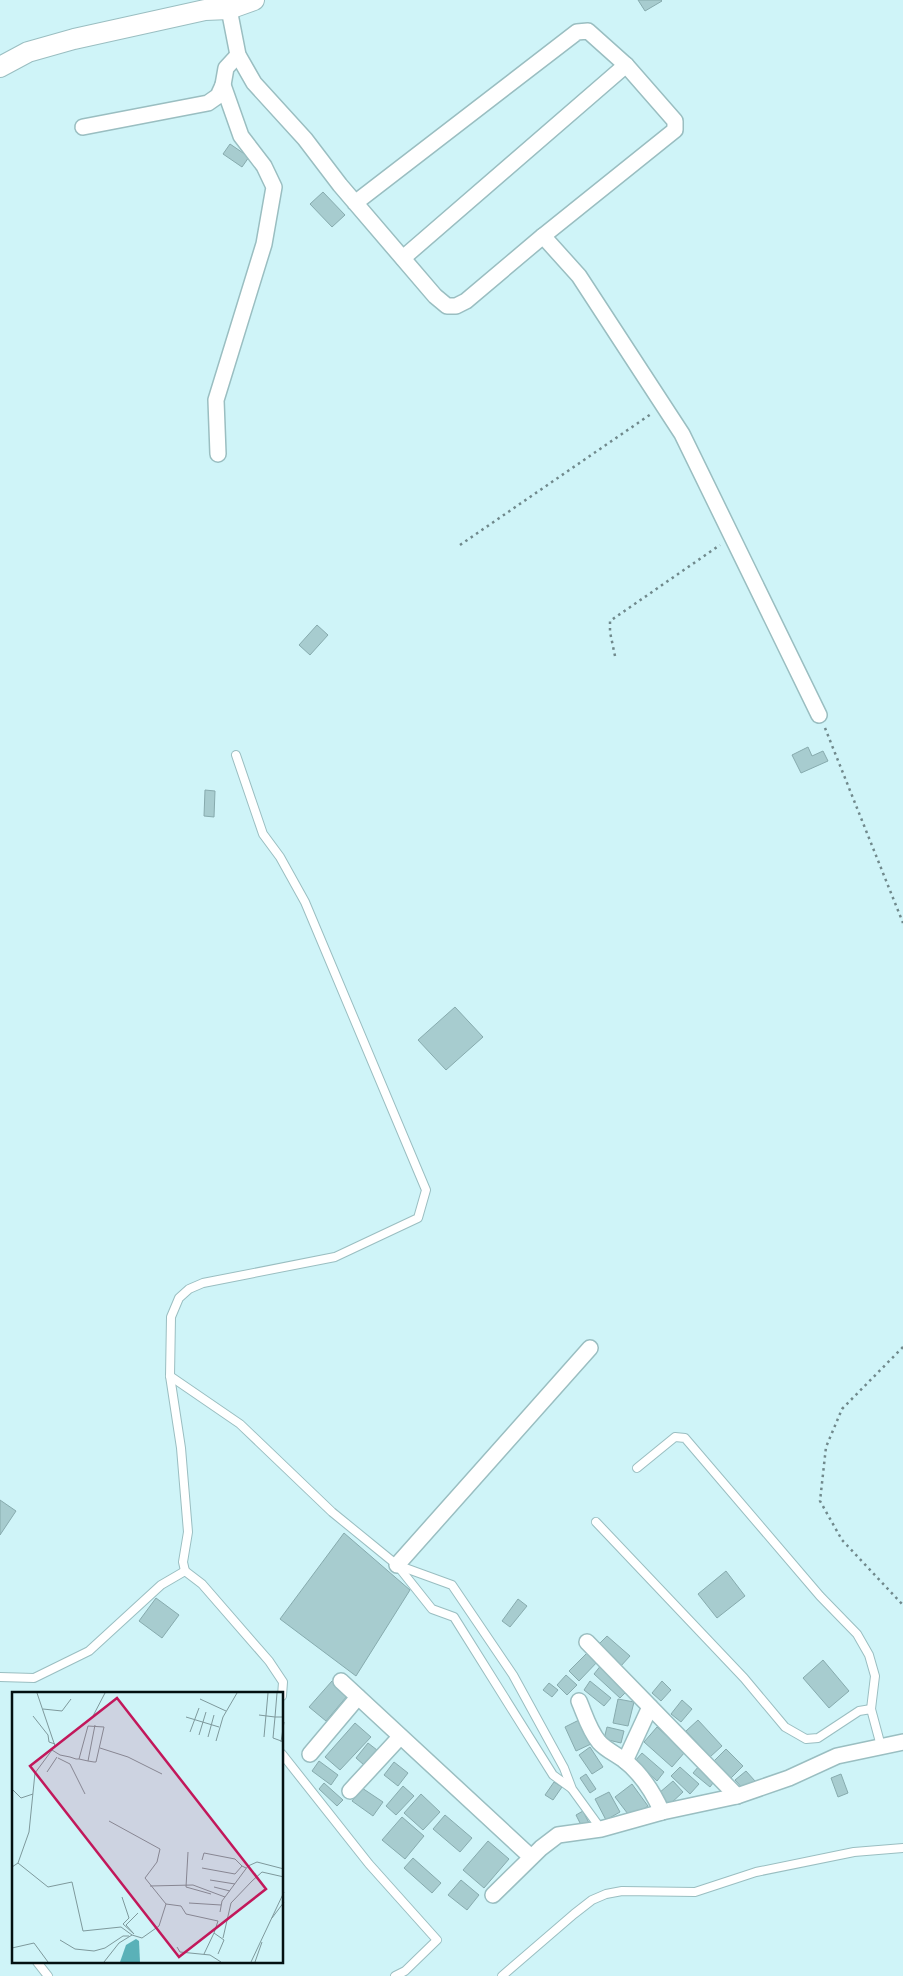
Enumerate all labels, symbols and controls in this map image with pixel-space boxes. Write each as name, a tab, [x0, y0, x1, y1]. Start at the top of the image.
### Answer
inset map	[12, 1692, 284, 1964]

